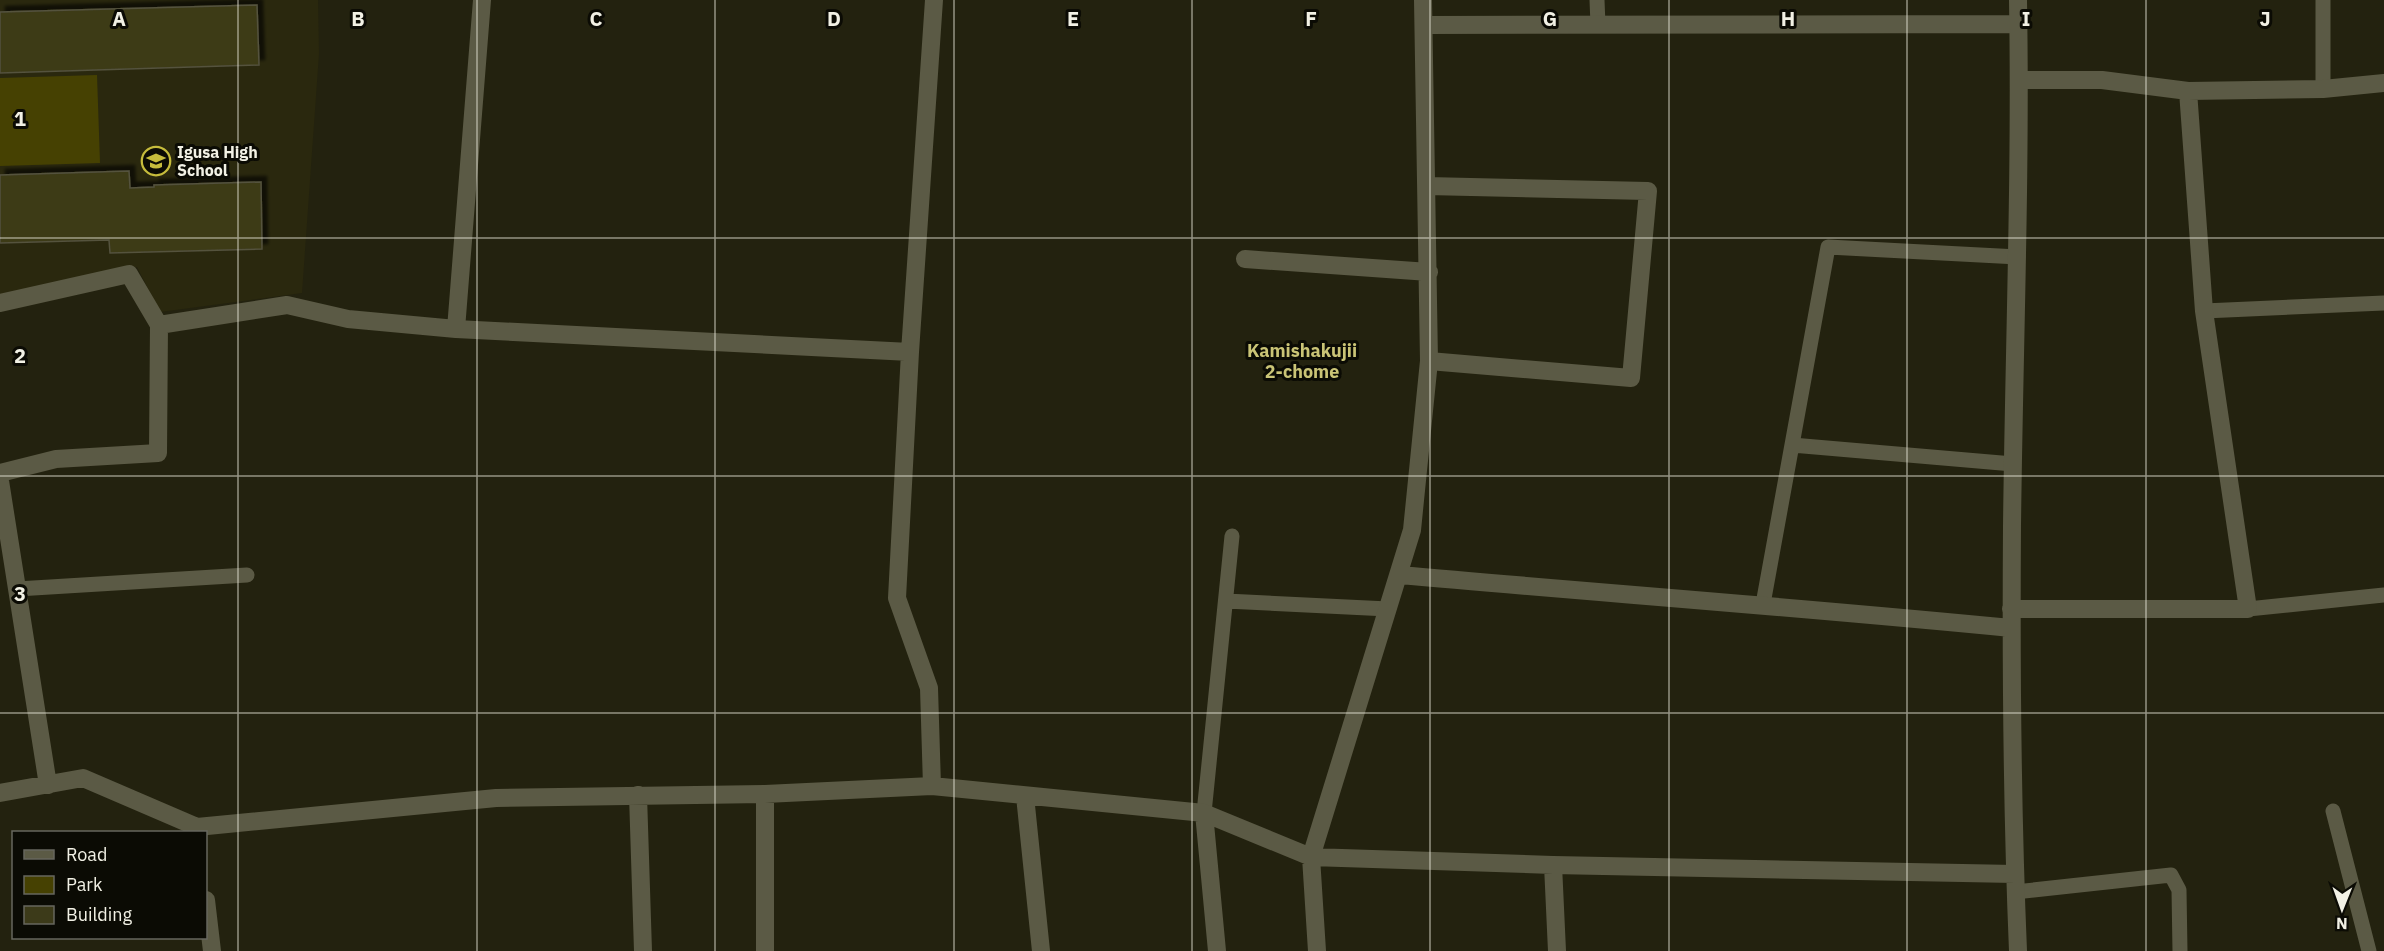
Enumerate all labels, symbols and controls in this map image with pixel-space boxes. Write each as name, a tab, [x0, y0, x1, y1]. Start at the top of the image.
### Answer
text: A	[112, 5, 126, 32]
text: B	[351, 5, 365, 32]
text: C	[589, 5, 603, 32]
text: D	[827, 5, 841, 32]
text: E	[1067, 5, 1079, 32]
text: F	[1305, 5, 1317, 32]
text: G	[1543, 5, 1557, 32]
text: H	[1781, 5, 1795, 32]
text: I	[2022, 5, 2030, 32]
text: J	[2259, 5, 2271, 32]
text: 1	[14, 105, 26, 132]
place label: Igusa High School	[177, 142, 258, 180]
school or university icon: Igusa High School	[140, 145, 172, 177]
district label: Kamishakujii 2-chome	[1247, 339, 1357, 383]
text: 2	[14, 342, 26, 369]
text: 3	[14, 580, 26, 607]
legend	[12, 831, 207, 939]
text: Road	[66, 843, 107, 866]
text: Park	[66, 873, 103, 896]
north arrow	[2312, 879, 2372, 939]
text: Building	[66, 903, 133, 926]
text: N	[2336, 914, 2348, 934]

